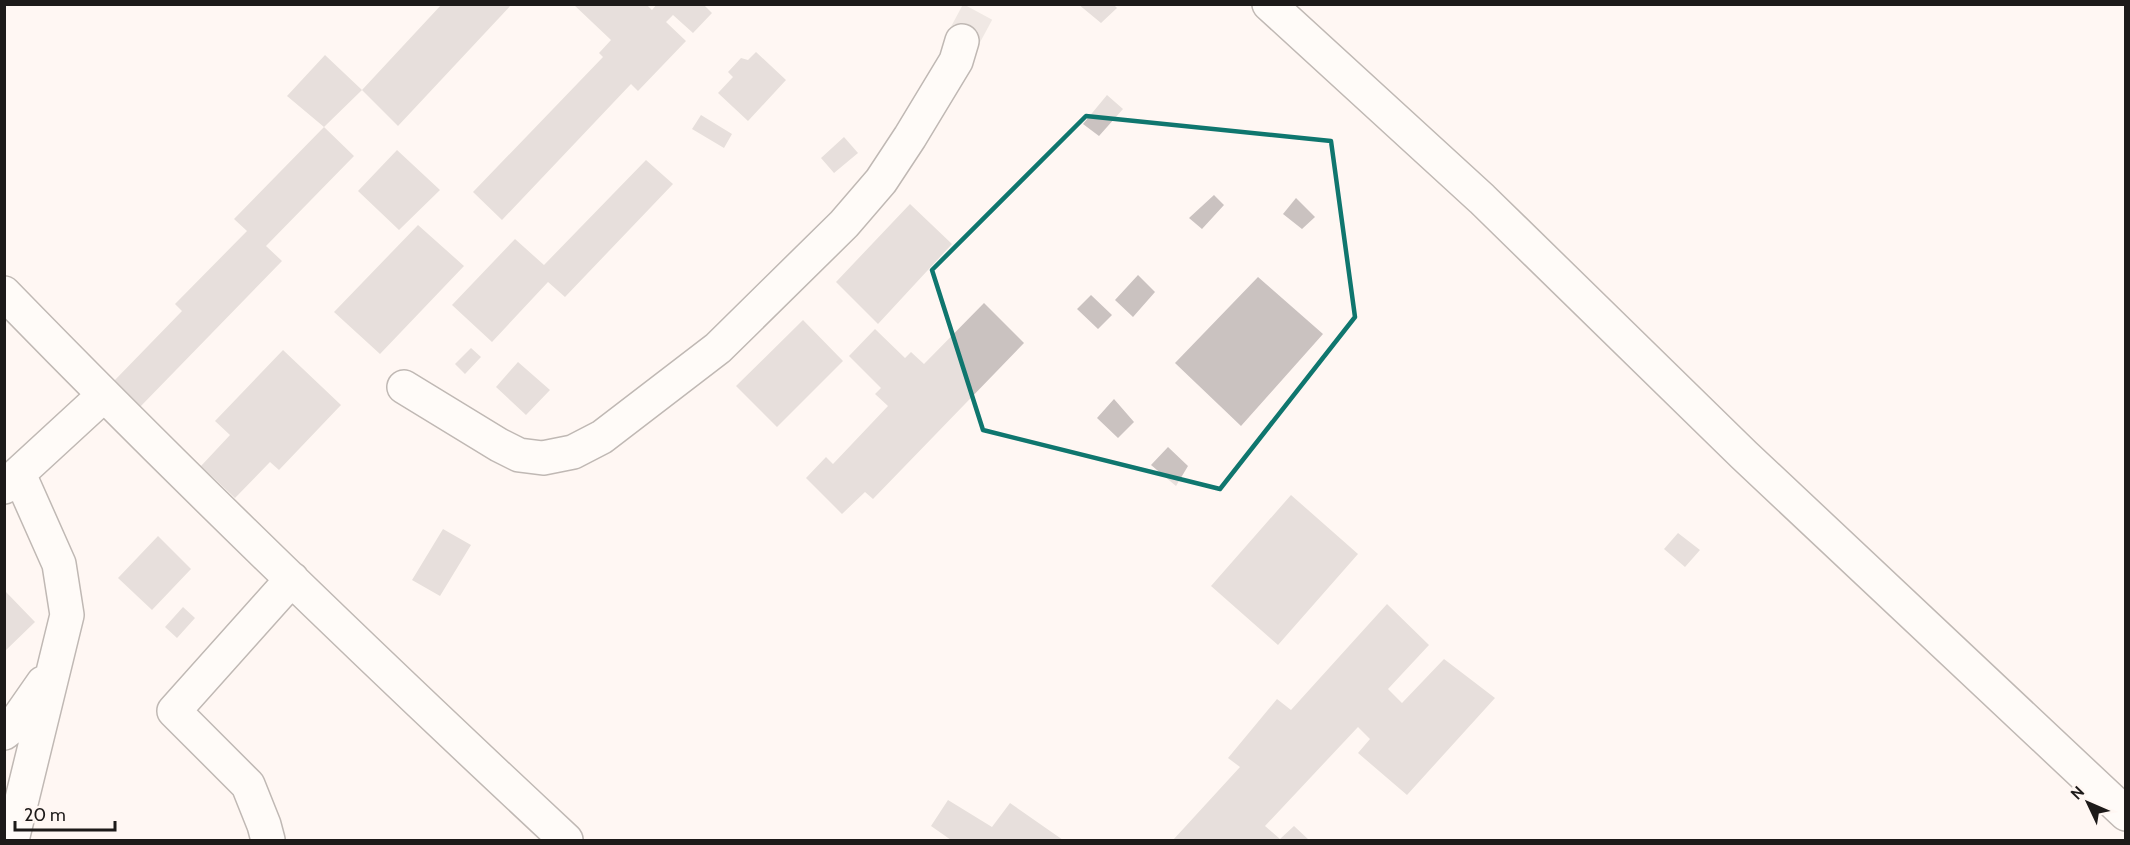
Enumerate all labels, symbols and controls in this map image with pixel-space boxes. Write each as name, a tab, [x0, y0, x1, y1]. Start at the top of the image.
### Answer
north arrow	[2058, 773, 2118, 833]
text: N	[2067, 782, 2088, 804]
scale bar	[15, 794, 116, 832]
text: 20 m	[24, 804, 66, 826]

